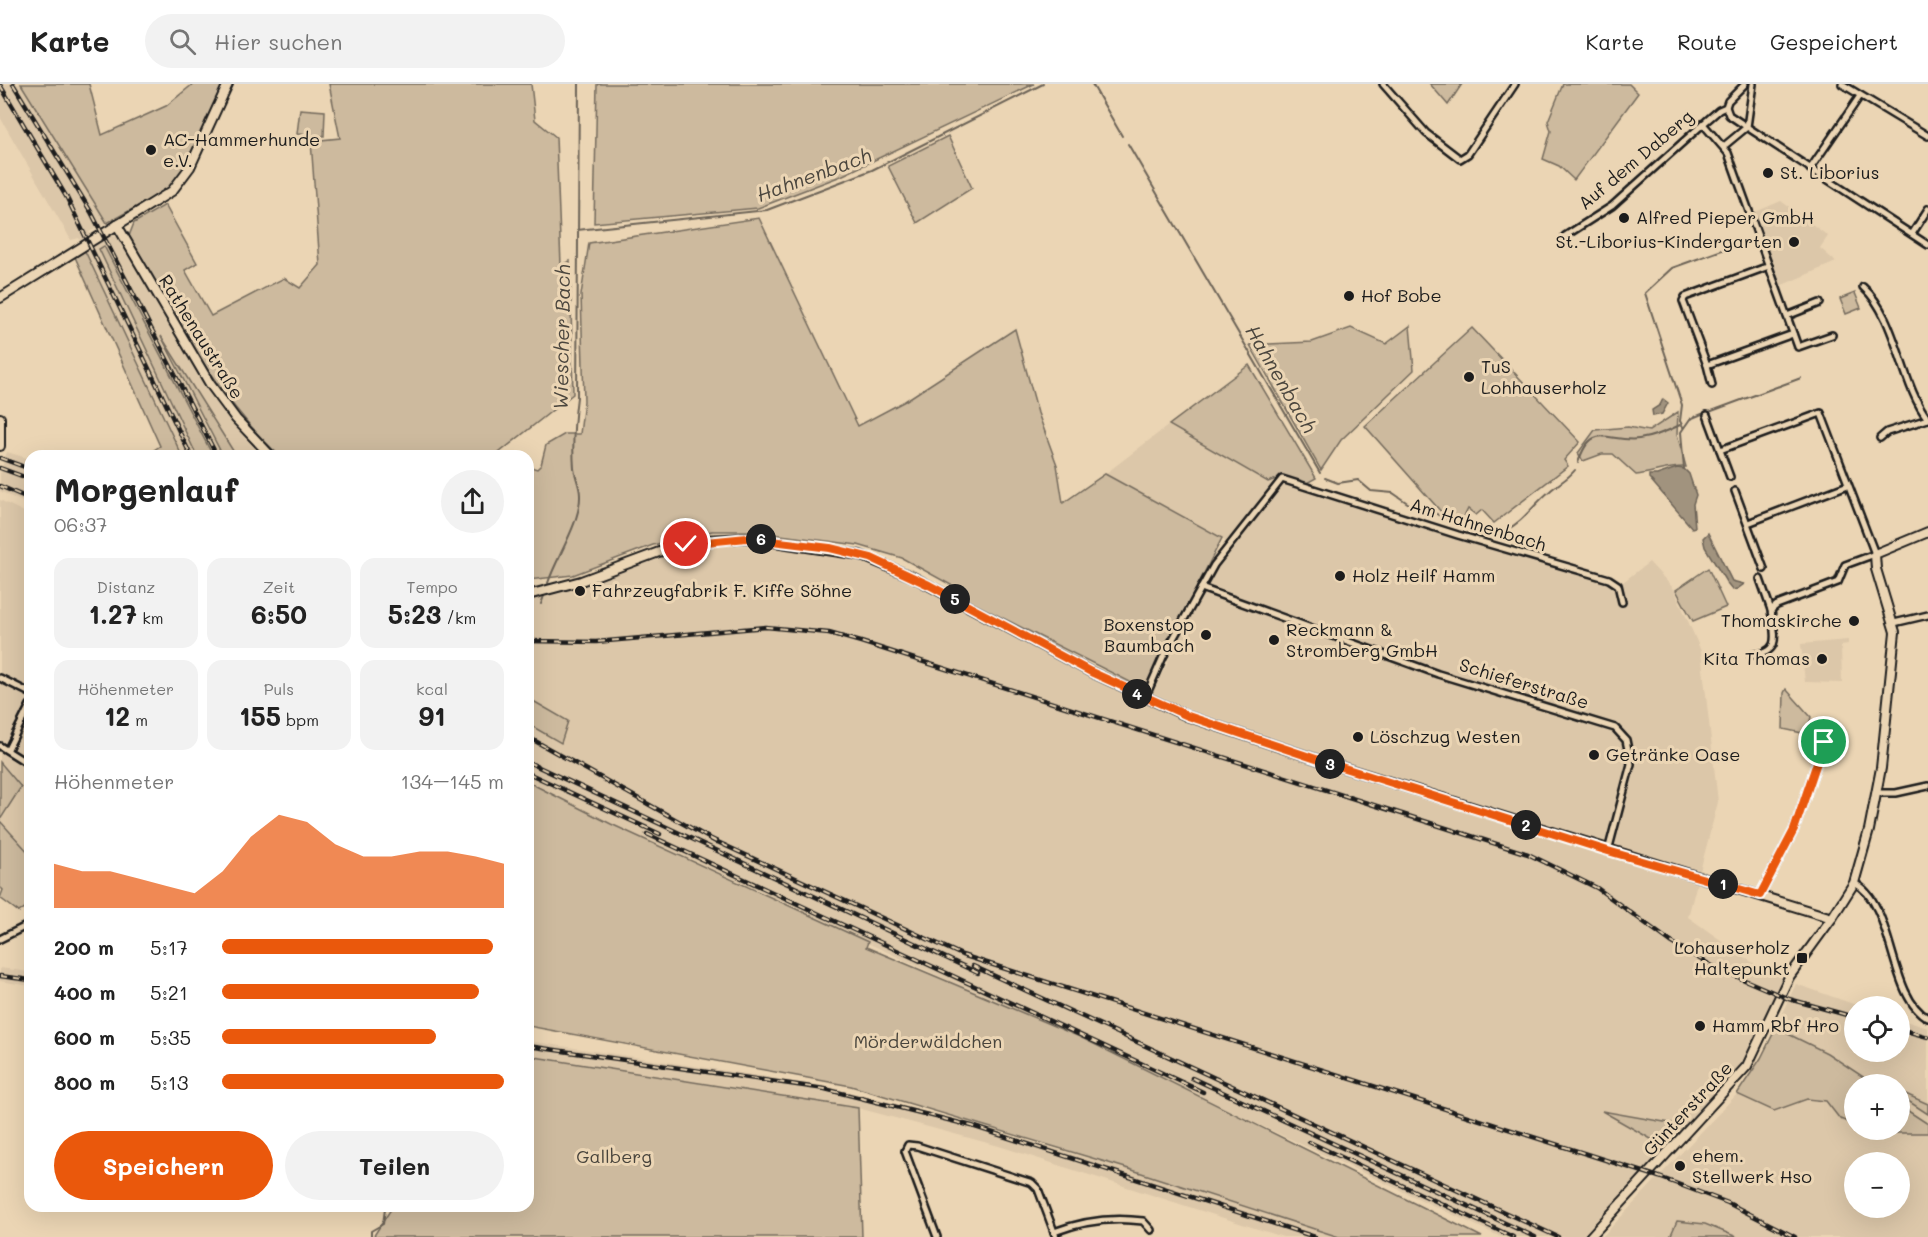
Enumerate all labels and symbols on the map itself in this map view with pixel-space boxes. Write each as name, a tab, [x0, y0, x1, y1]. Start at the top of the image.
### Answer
street label: Auf dem Daberg	[1573, 104, 1698, 215]
place label: AC-Hammerhunde e.V.	[163, 127, 320, 172]
water label: Hahnenbach	[752, 141, 875, 207]
marker: AC-Hammerhunde e.V.	[144, 143, 158, 157]
place label: St. Liborius	[1780, 160, 1879, 184]
marker: St. Liborius	[1761, 166, 1775, 180]
place label: Alfred Pieper GmbH	[1636, 205, 1814, 229]
marker: Alfred Pieper GmbH	[1617, 211, 1631, 225]
place label: St.-Liborius-Kindergarten	[1555, 229, 1782, 253]
marker: St.-Liborius-Kindergarten	[1787, 235, 1801, 249]
water label: Wiescher Bach	[547, 264, 575, 410]
street label: Rathenaustraße	[154, 270, 250, 403]
place label: Hof Bobe	[1361, 283, 1442, 307]
marker: Hof Bobe	[1342, 289, 1356, 303]
water label: Hahnenbach	[1240, 320, 1323, 437]
place label: TuS Lohhauserholz	[1481, 354, 1607, 399]
marker: TuS Lohhauserholz	[1462, 370, 1476, 384]
street label: Am Hahnenbach	[1407, 492, 1549, 556]
pin	[660, 518, 711, 569]
pin: 6	[746, 524, 776, 554]
place label: Holz Heilf Hamm	[1352, 563, 1495, 587]
marker: Holz Heilf Hamm	[1333, 569, 1347, 583]
place label: Fahrzeugfabrik F. Kiffe Söhne	[592, 578, 852, 602]
marker: Fahrzeugfabrik F. Kiffe Söhne	[573, 584, 587, 598]
pin: 5	[940, 584, 970, 614]
place label: Thomaskirche	[1721, 608, 1842, 632]
place label: Boxenstop Baumbach	[1103, 612, 1194, 657]
marker: Thomaskirche	[1847, 614, 1861, 628]
place label: Reckmann & Stromberg GmbH	[1286, 617, 1438, 662]
marker: Boxenstop Baumbach	[1199, 628, 1213, 642]
marker: Reckmann & Stromberg GmbH	[1267, 633, 1281, 647]
place label: Kita Thomas	[1704, 646, 1810, 670]
street label: Schieferstraße	[1457, 652, 1592, 714]
marker: Kita Thomas	[1815, 652, 1829, 666]
pin: 4	[1122, 679, 1152, 709]
pin	[1798, 716, 1849, 767]
place label: Löschzug Westen	[1370, 724, 1520, 748]
marker: Löschzug Westen	[1351, 730, 1365, 744]
place label: Getränke Oase	[1606, 742, 1740, 766]
marker: Getränke Oase	[1587, 748, 1601, 762]
pin: 3	[1315, 749, 1345, 779]
pin: 2	[1511, 810, 1541, 840]
pin: 1	[1708, 869, 1738, 899]
place label: Lohauserholz Haltepunkt	[1674, 935, 1790, 980]
marker: Lohauserholz Haltepunkt	[1795, 951, 1809, 965]
place label: Hamm Rbf Hro	[1712, 1013, 1839, 1037]
marker: Hamm Rbf Hro	[1693, 1019, 1707, 1033]
park label: Mörderwäldchen	[854, 1029, 1002, 1053]
street label: Günterstraße	[1637, 1056, 1737, 1161]
place label: ehem. Stellwerk Hso	[1692, 1143, 1812, 1188]
park label: Gallberg	[576, 1144, 652, 1168]
marker: ehem. Stellwerk Hso	[1673, 1159, 1687, 1173]

